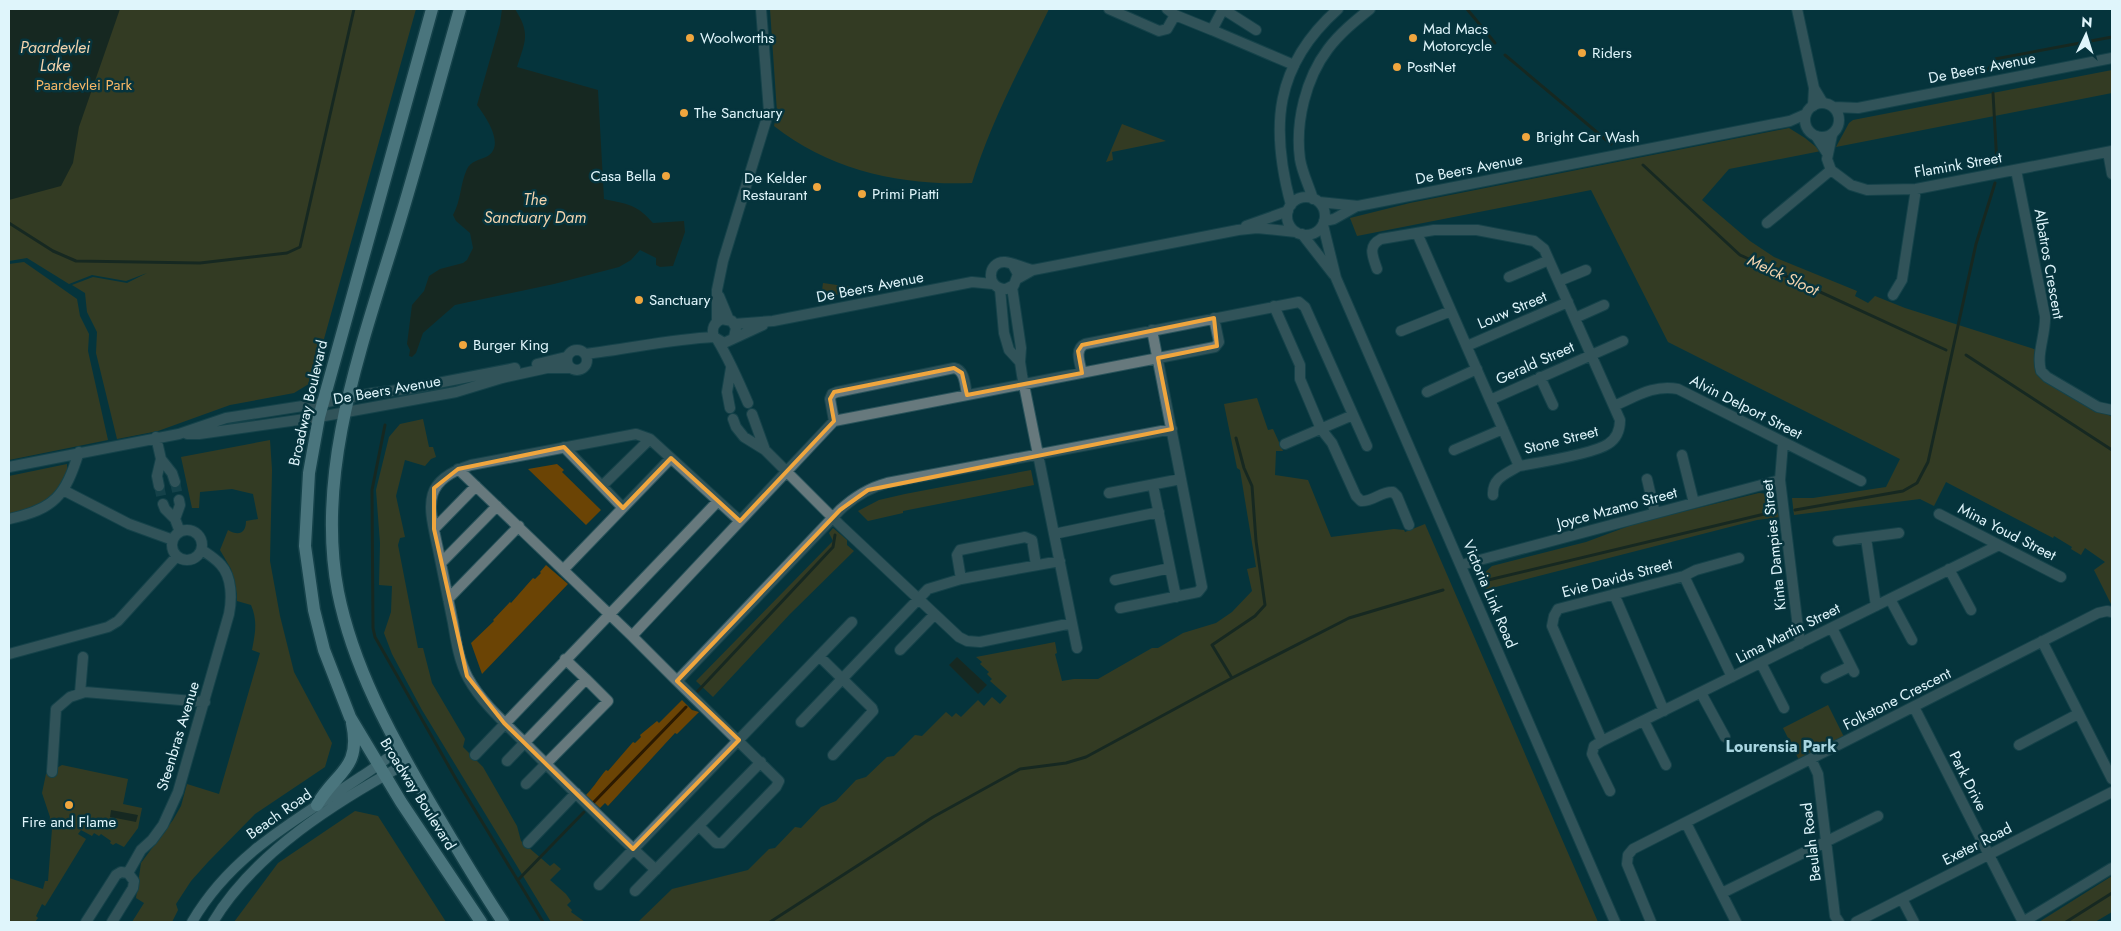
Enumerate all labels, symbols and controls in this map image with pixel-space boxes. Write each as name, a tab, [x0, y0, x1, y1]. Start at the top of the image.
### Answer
north arrow	[2061, 10, 2111, 60]
text: N	[2081, 12, 2093, 32]
place label: Mad Macs Motorcycle	[1423, 18, 1492, 57]
place label: Woolworths	[700, 27, 774, 49]
marker: Woolworths	[684, 32, 696, 44]
marker: Mad Macs Motorcycle	[1407, 32, 1419, 44]
water label: Paardevlei Lake	[20, 36, 91, 77]
place label: Riders	[1592, 42, 1632, 64]
marker: Riders	[1576, 47, 1588, 59]
street label: De Beers Avenue	[1927, 47, 2038, 89]
place label: PostNet	[1407, 56, 1456, 78]
marker: PostNet	[1391, 61, 1403, 73]
park label: Paardevlei Park	[36, 74, 133, 96]
place label: The Sanctuary	[694, 102, 783, 124]
marker: The Sanctuary	[678, 107, 690, 119]
place label: Bright Car Wash	[1536, 126, 1640, 148]
marker: Bright Car Wash	[1520, 131, 1532, 143]
street label: Flamink Street	[1912, 146, 2004, 184]
street label: De Beers Avenue	[1414, 148, 1525, 190]
place label: Casa Bella	[591, 165, 656, 187]
place label: De Kelder Restaurant	[742, 167, 808, 206]
marker: Casa Bella	[660, 170, 672, 182]
marker: De Kelder Restaurant	[811, 181, 823, 193]
place label: Primi Piatti	[872, 183, 940, 205]
water label: The Sanctuary Dam	[484, 188, 586, 229]
marker: Primi Piatti	[856, 188, 868, 200]
street label: Albatros Crescent	[2028, 207, 2070, 321]
water label: Melck Sloot	[1744, 249, 1823, 302]
street label: De Beers Avenue	[815, 266, 926, 308]
street label: Louw Street	[1474, 285, 1550, 334]
place label: Sanctuary	[649, 289, 711, 311]
marker: Sanctuary	[633, 294, 645, 306]
place label: Burger King	[473, 334, 549, 356]
street label: Gerald Street	[1492, 336, 1578, 390]
street label: Broadway Boulevard	[283, 338, 333, 468]
marker: Burger King	[457, 339, 469, 351]
street label: Alvin Delport Street	[1686, 369, 1806, 445]
street label: De Beers Avenue	[332, 370, 443, 410]
street label: Stone Street	[1522, 420, 1601, 460]
street label: Kinta Dampies Street	[1756, 478, 1792, 611]
street label: Joyce Mzamo Street	[1552, 481, 1680, 535]
street label: Mina Youd Street	[1954, 498, 2060, 566]
street label: Victoria Link Road	[1457, 537, 1523, 651]
street label: Evie Davids Street	[1559, 553, 1675, 603]
street label: Lima Martin Street	[1732, 597, 1844, 669]
street label: Folkstone Crescent	[1839, 662, 1955, 736]
street label: Steenbras Avenue	[151, 678, 205, 793]
street label: Broadway Boulevard	[375, 734, 461, 854]
district label: Lourensia Park	[1726, 735, 1837, 758]
street label: Park Drive	[1944, 747, 1993, 815]
street label: Beach Road	[242, 783, 316, 845]
marker: Fire and Flame	[63, 799, 75, 811]
street label: Beulah Road	[1795, 801, 1827, 883]
place label: Fire and Flame	[22, 811, 116, 833]
street label: Exeter Road	[1938, 817, 2016, 871]

